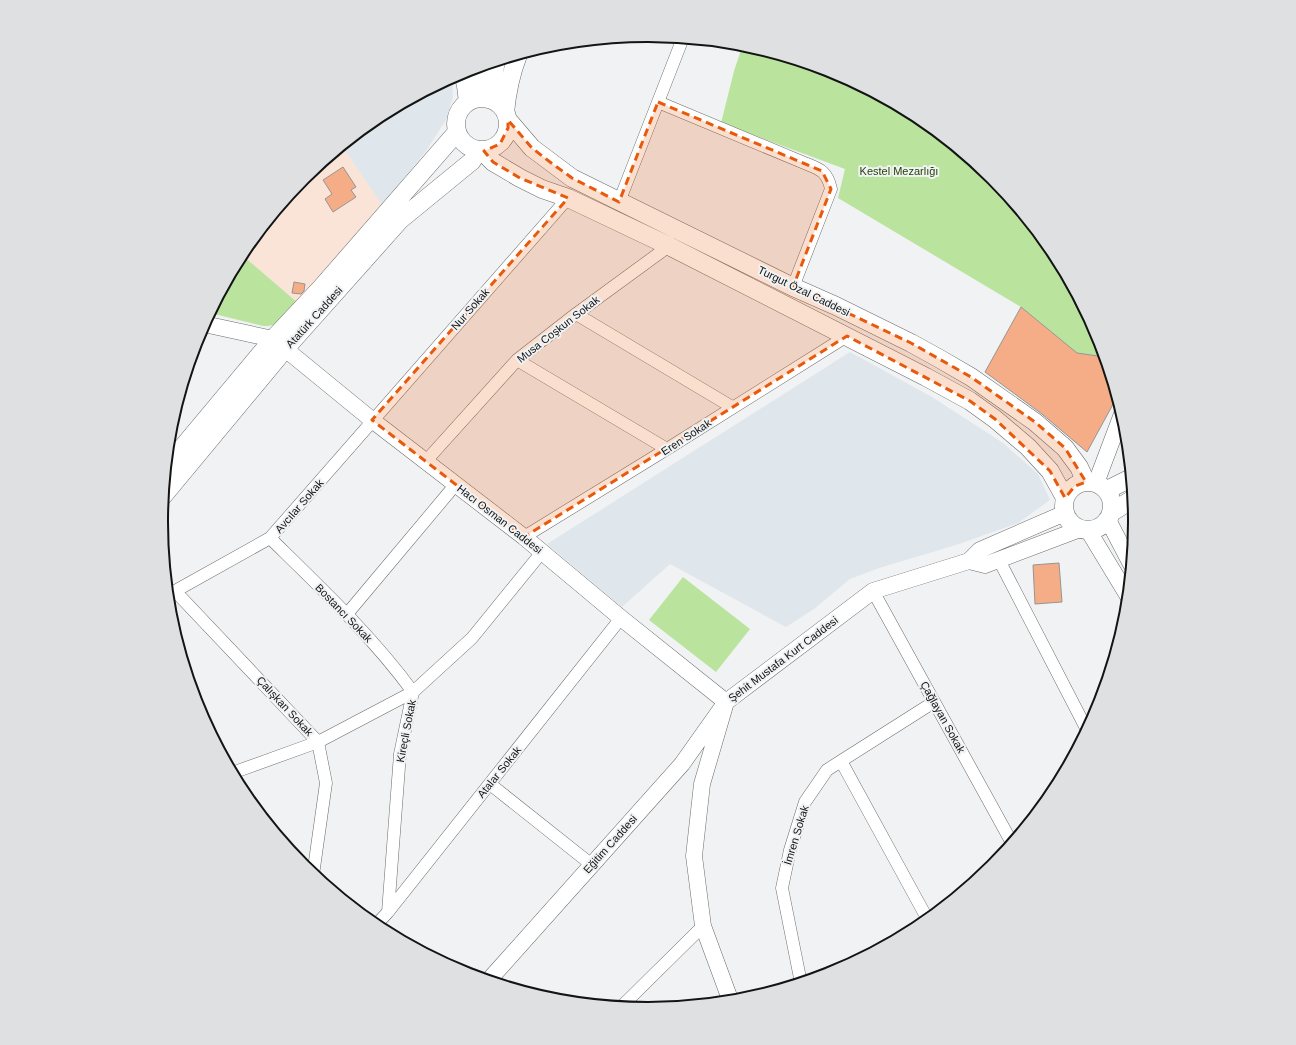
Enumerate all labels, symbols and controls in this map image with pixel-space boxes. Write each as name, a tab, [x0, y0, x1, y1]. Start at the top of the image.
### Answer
park label: Kestel Mezarlığı	[860, 165, 938, 177]
street label: Turgut Özal Caddesi	[756, 264, 852, 318]
street label: Atatürk Caddesi	[283, 284, 345, 350]
street label: Nur Sokak	[449, 285, 492, 332]
street label: Musa Coşkun Sokak	[515, 293, 602, 365]
street label: Eren Sokak	[659, 416, 714, 458]
street label: Avcılar Sokak	[272, 476, 326, 535]
street label: Hacı Osman Caddesi	[455, 482, 545, 556]
street label: Bostancı Sokak	[313, 581, 375, 645]
street label: Şehit Mustafa Kurt Caddesi	[726, 614, 840, 704]
street label: Çalışkan Sokak	[255, 674, 316, 738]
street label: Çağlayan Sokak	[918, 679, 968, 755]
street label: Kireçli Sokak	[394, 698, 418, 763]
street label: Atalar Sokak	[475, 744, 524, 800]
street label: İmren Sokak	[781, 803, 811, 866]
street label: Eğitim Caddesi	[581, 812, 639, 876]

